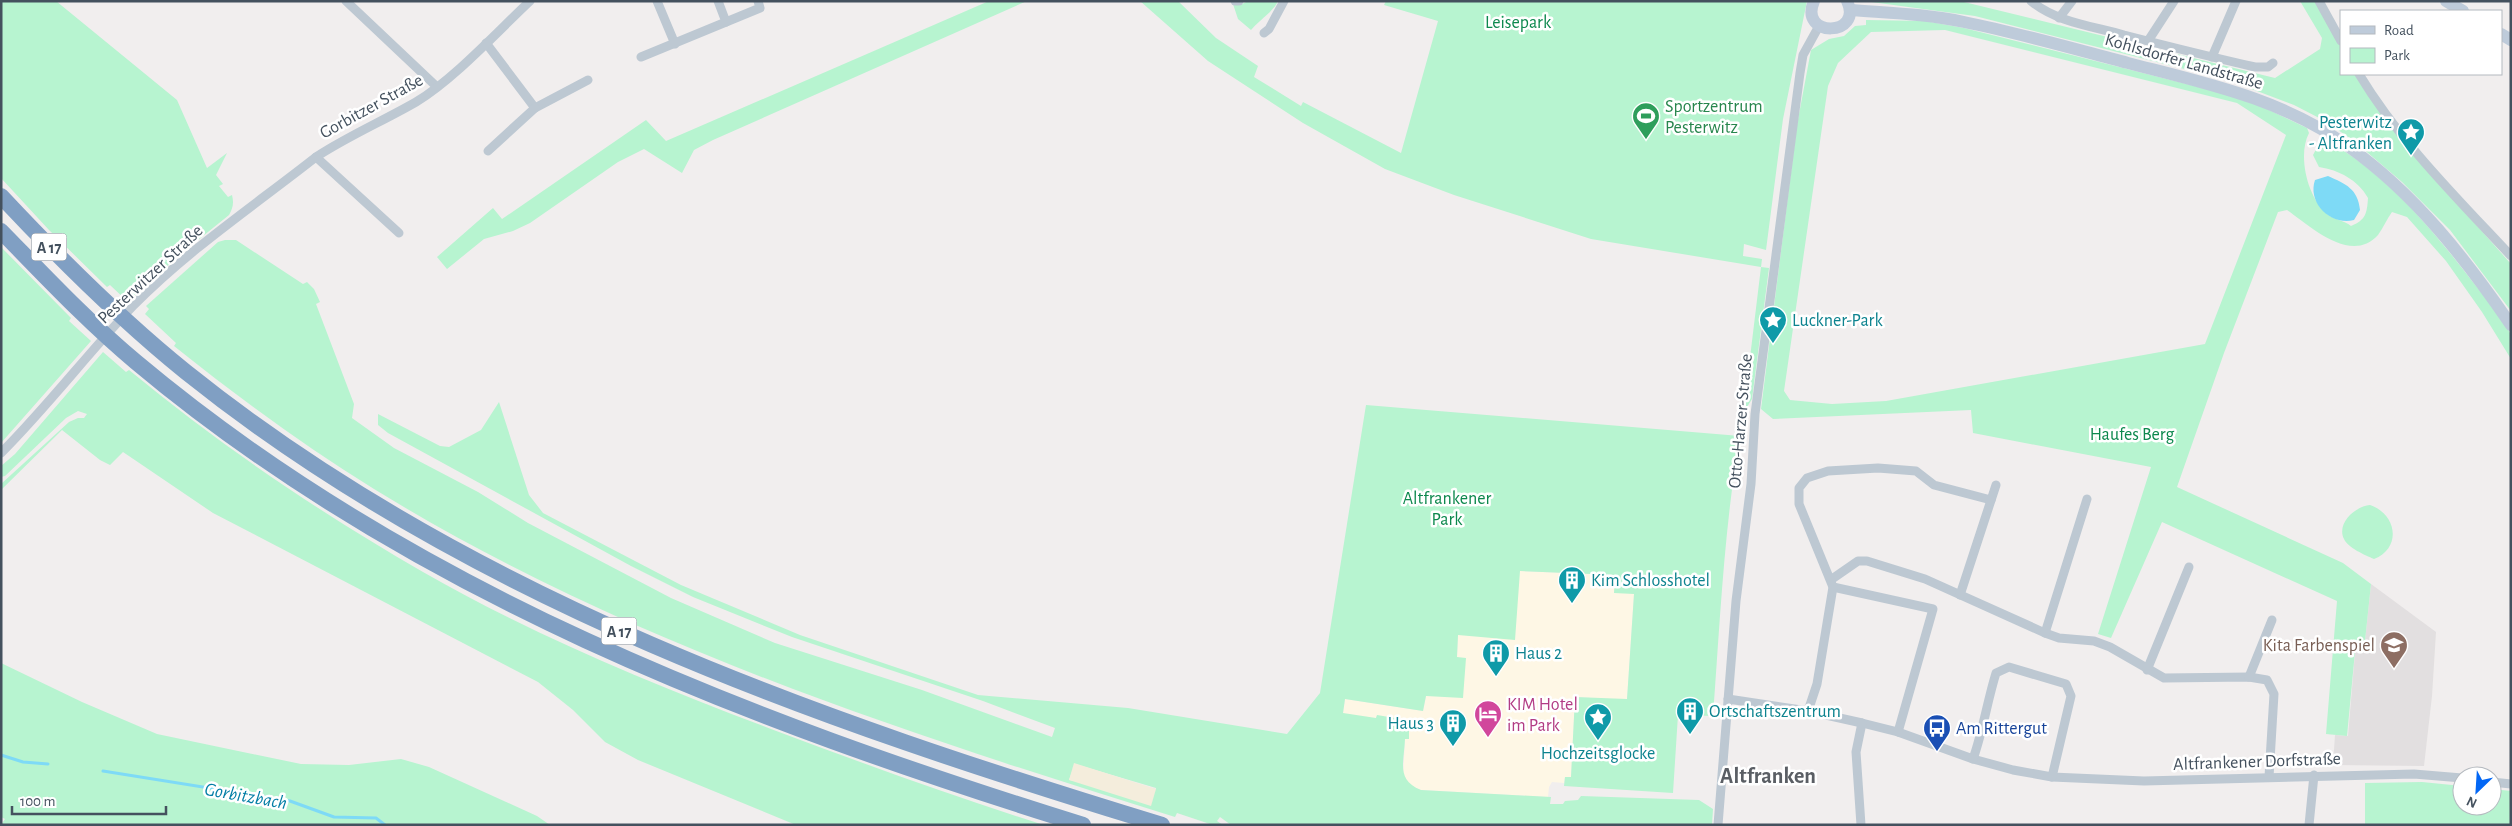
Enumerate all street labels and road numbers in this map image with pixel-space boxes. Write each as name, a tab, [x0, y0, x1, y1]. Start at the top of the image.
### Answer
street label: Kohlsdorfer Landstraße	[2103, 31, 2265, 93]
street label: Gorbitzer Straße	[317, 71, 426, 143]
street label: Pesterwitzer Straße	[95, 222, 207, 328]
road number: A 17	[32, 233, 66, 260]
street label: Otto-Harzer-Straße	[1726, 353, 1756, 489]
road number: A 17	[602, 618, 636, 644]
street label: Altfrankener Dorfstraße	[2173, 750, 2341, 774]

